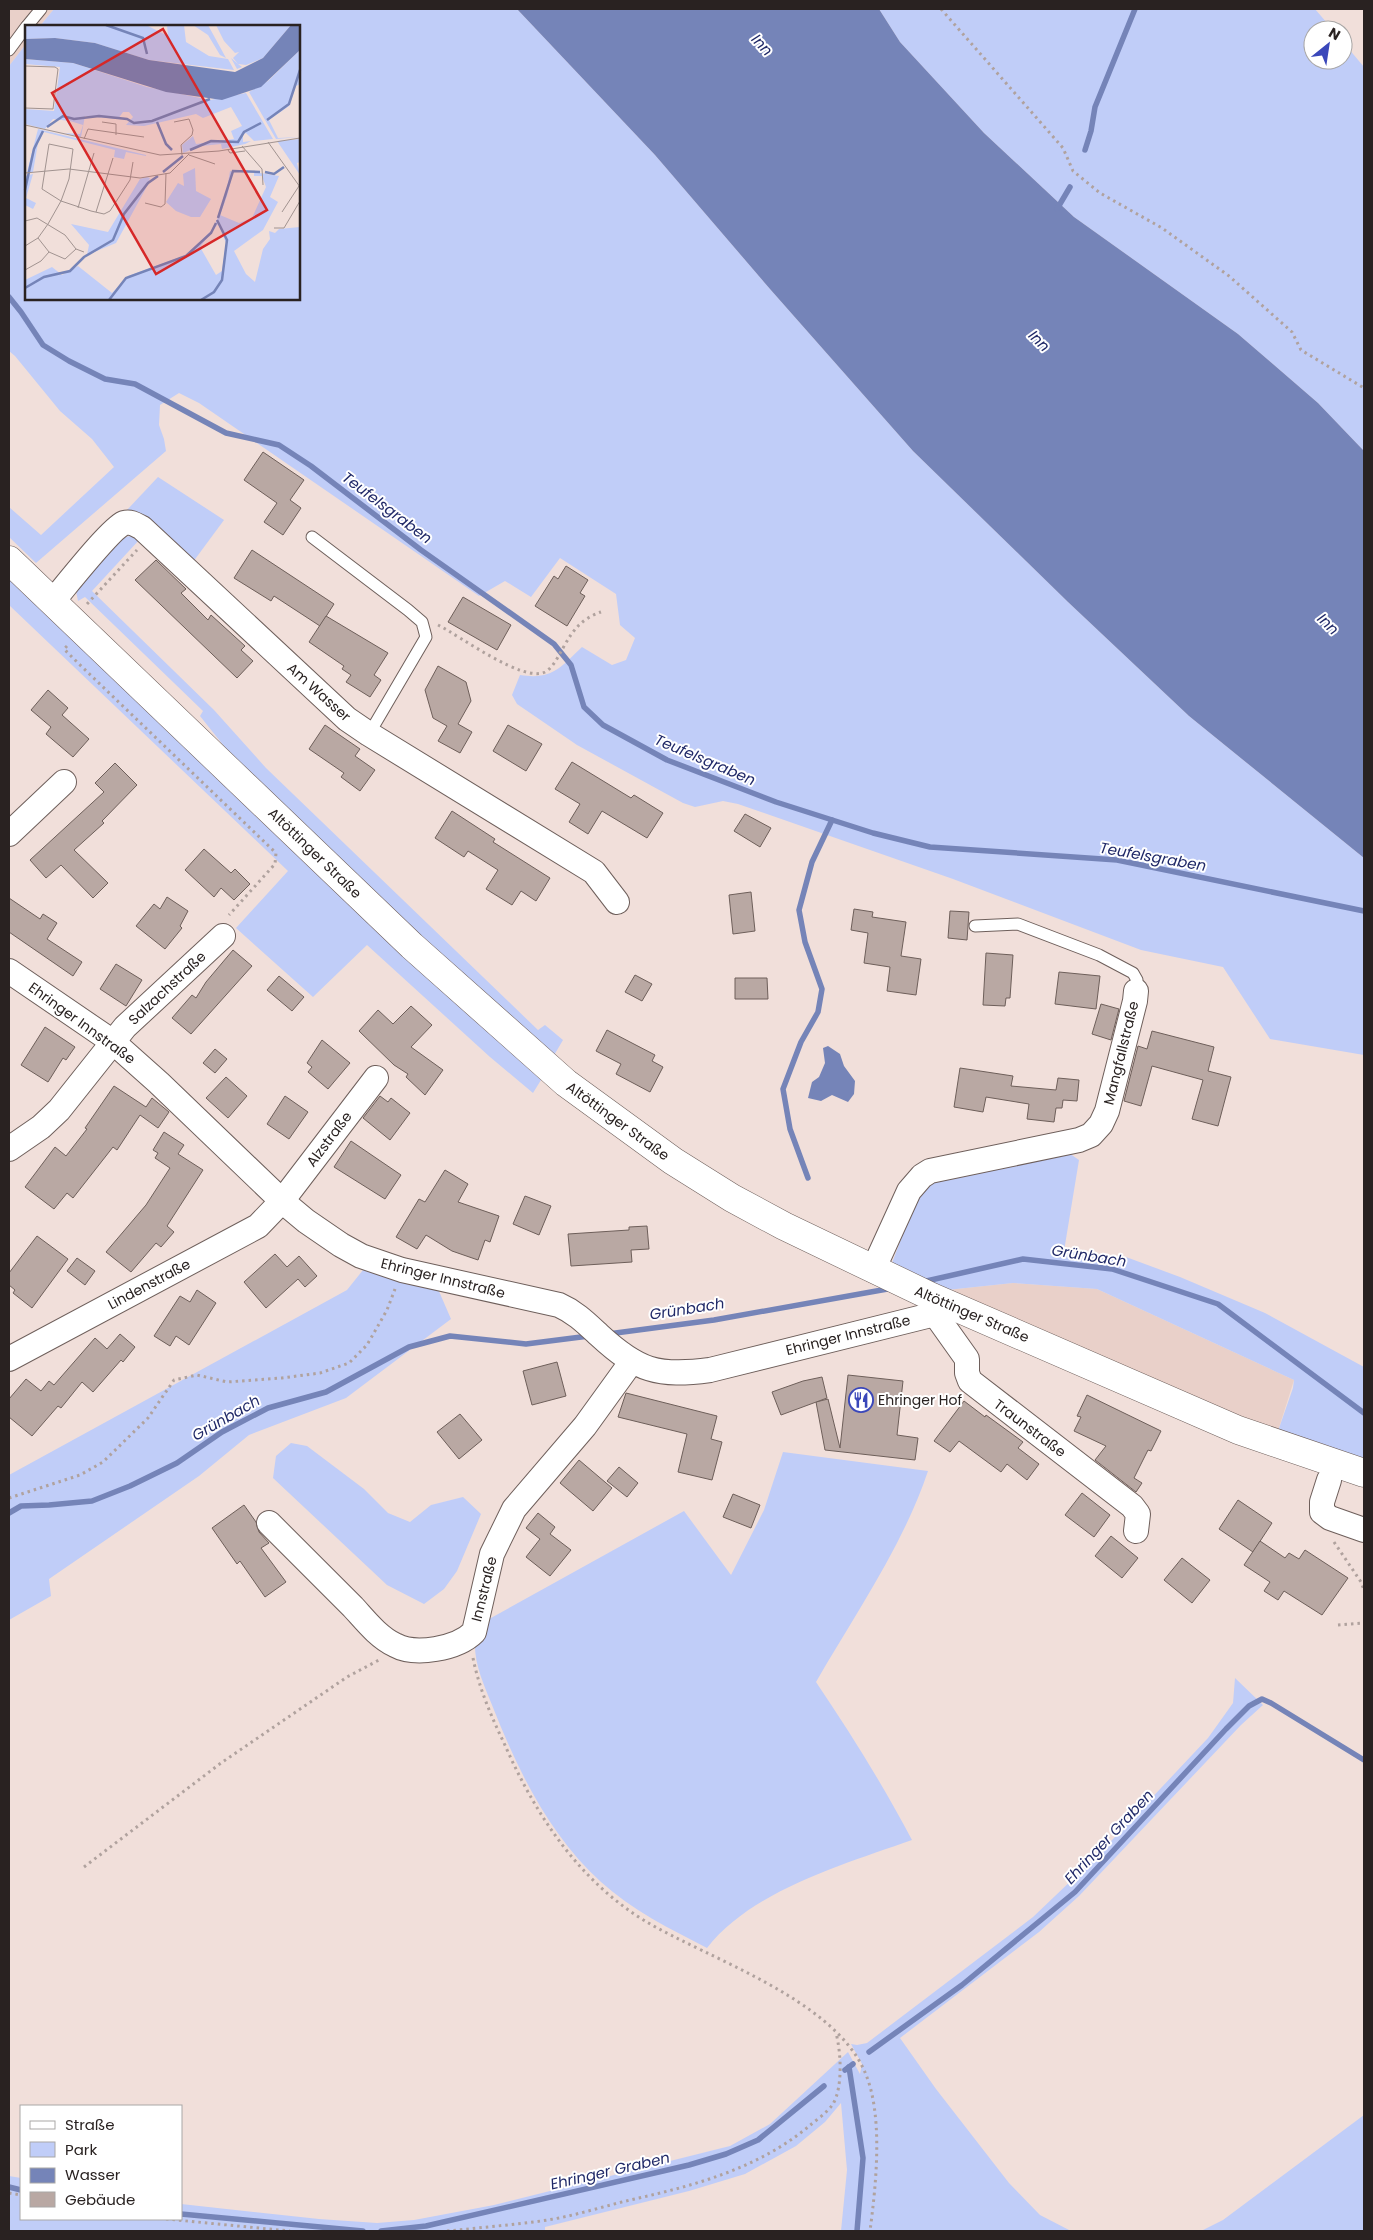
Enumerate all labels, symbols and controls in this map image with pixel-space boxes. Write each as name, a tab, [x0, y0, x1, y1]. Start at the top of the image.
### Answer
north arrow	[1303, 20, 1353, 70]
text: N	[1325, 22, 1344, 45]
inset map	[25, 25, 300, 300]
water label: Inn	[747, 29, 778, 60]
water label: Inn	[1024, 325, 1055, 356]
water label: Teufelsgraben	[338, 467, 437, 548]
water label: Inn	[1313, 608, 1344, 639]
street label: Am Wasser	[283, 658, 355, 726]
water label: Teufelsgraben	[652, 729, 759, 790]
street label: Altöttinger Straße	[264, 803, 366, 903]
water label: Teufelsgraben	[1098, 837, 1208, 876]
street label: Salzachstraße	[124, 946, 211, 1029]
street label: Ehringer Innstraße	[25, 977, 140, 1069]
street label: Mangfallstraße	[1098, 999, 1144, 1107]
street label: Altöttinger Straße	[562, 1077, 674, 1165]
street label: Alzstraße	[302, 1107, 357, 1171]
water label: Grünbach	[1050, 1239, 1128, 1272]
street label: Ehringer Innstraße	[379, 1253, 508, 1303]
street label: Lindenstraße	[104, 1254, 194, 1314]
street label: Altöttinger Straße	[912, 1281, 1033, 1347]
water label: Grünbach	[648, 1292, 726, 1325]
street label: Ehringer Innstraße	[784, 1310, 913, 1360]
restaurant icon: Ehringer Hof	[848, 1387, 874, 1413]
water label: Grünbach	[188, 1390, 264, 1446]
place label: Ehringer Hof	[878, 1390, 963, 1410]
street label: Traunstraße	[990, 1394, 1070, 1462]
street label: Innstraße	[466, 1554, 502, 1624]
water label: Ehringer Graben	[1059, 1785, 1158, 1888]
legend	[20, 2105, 182, 2220]
text: Straße	[65, 2114, 115, 2135]
text: Park	[65, 2139, 97, 2160]
water label: Ehringer Graben	[548, 2147, 672, 2194]
text: Wasser	[65, 2164, 121, 2185]
text: Gebäude	[65, 2189, 135, 2210]

